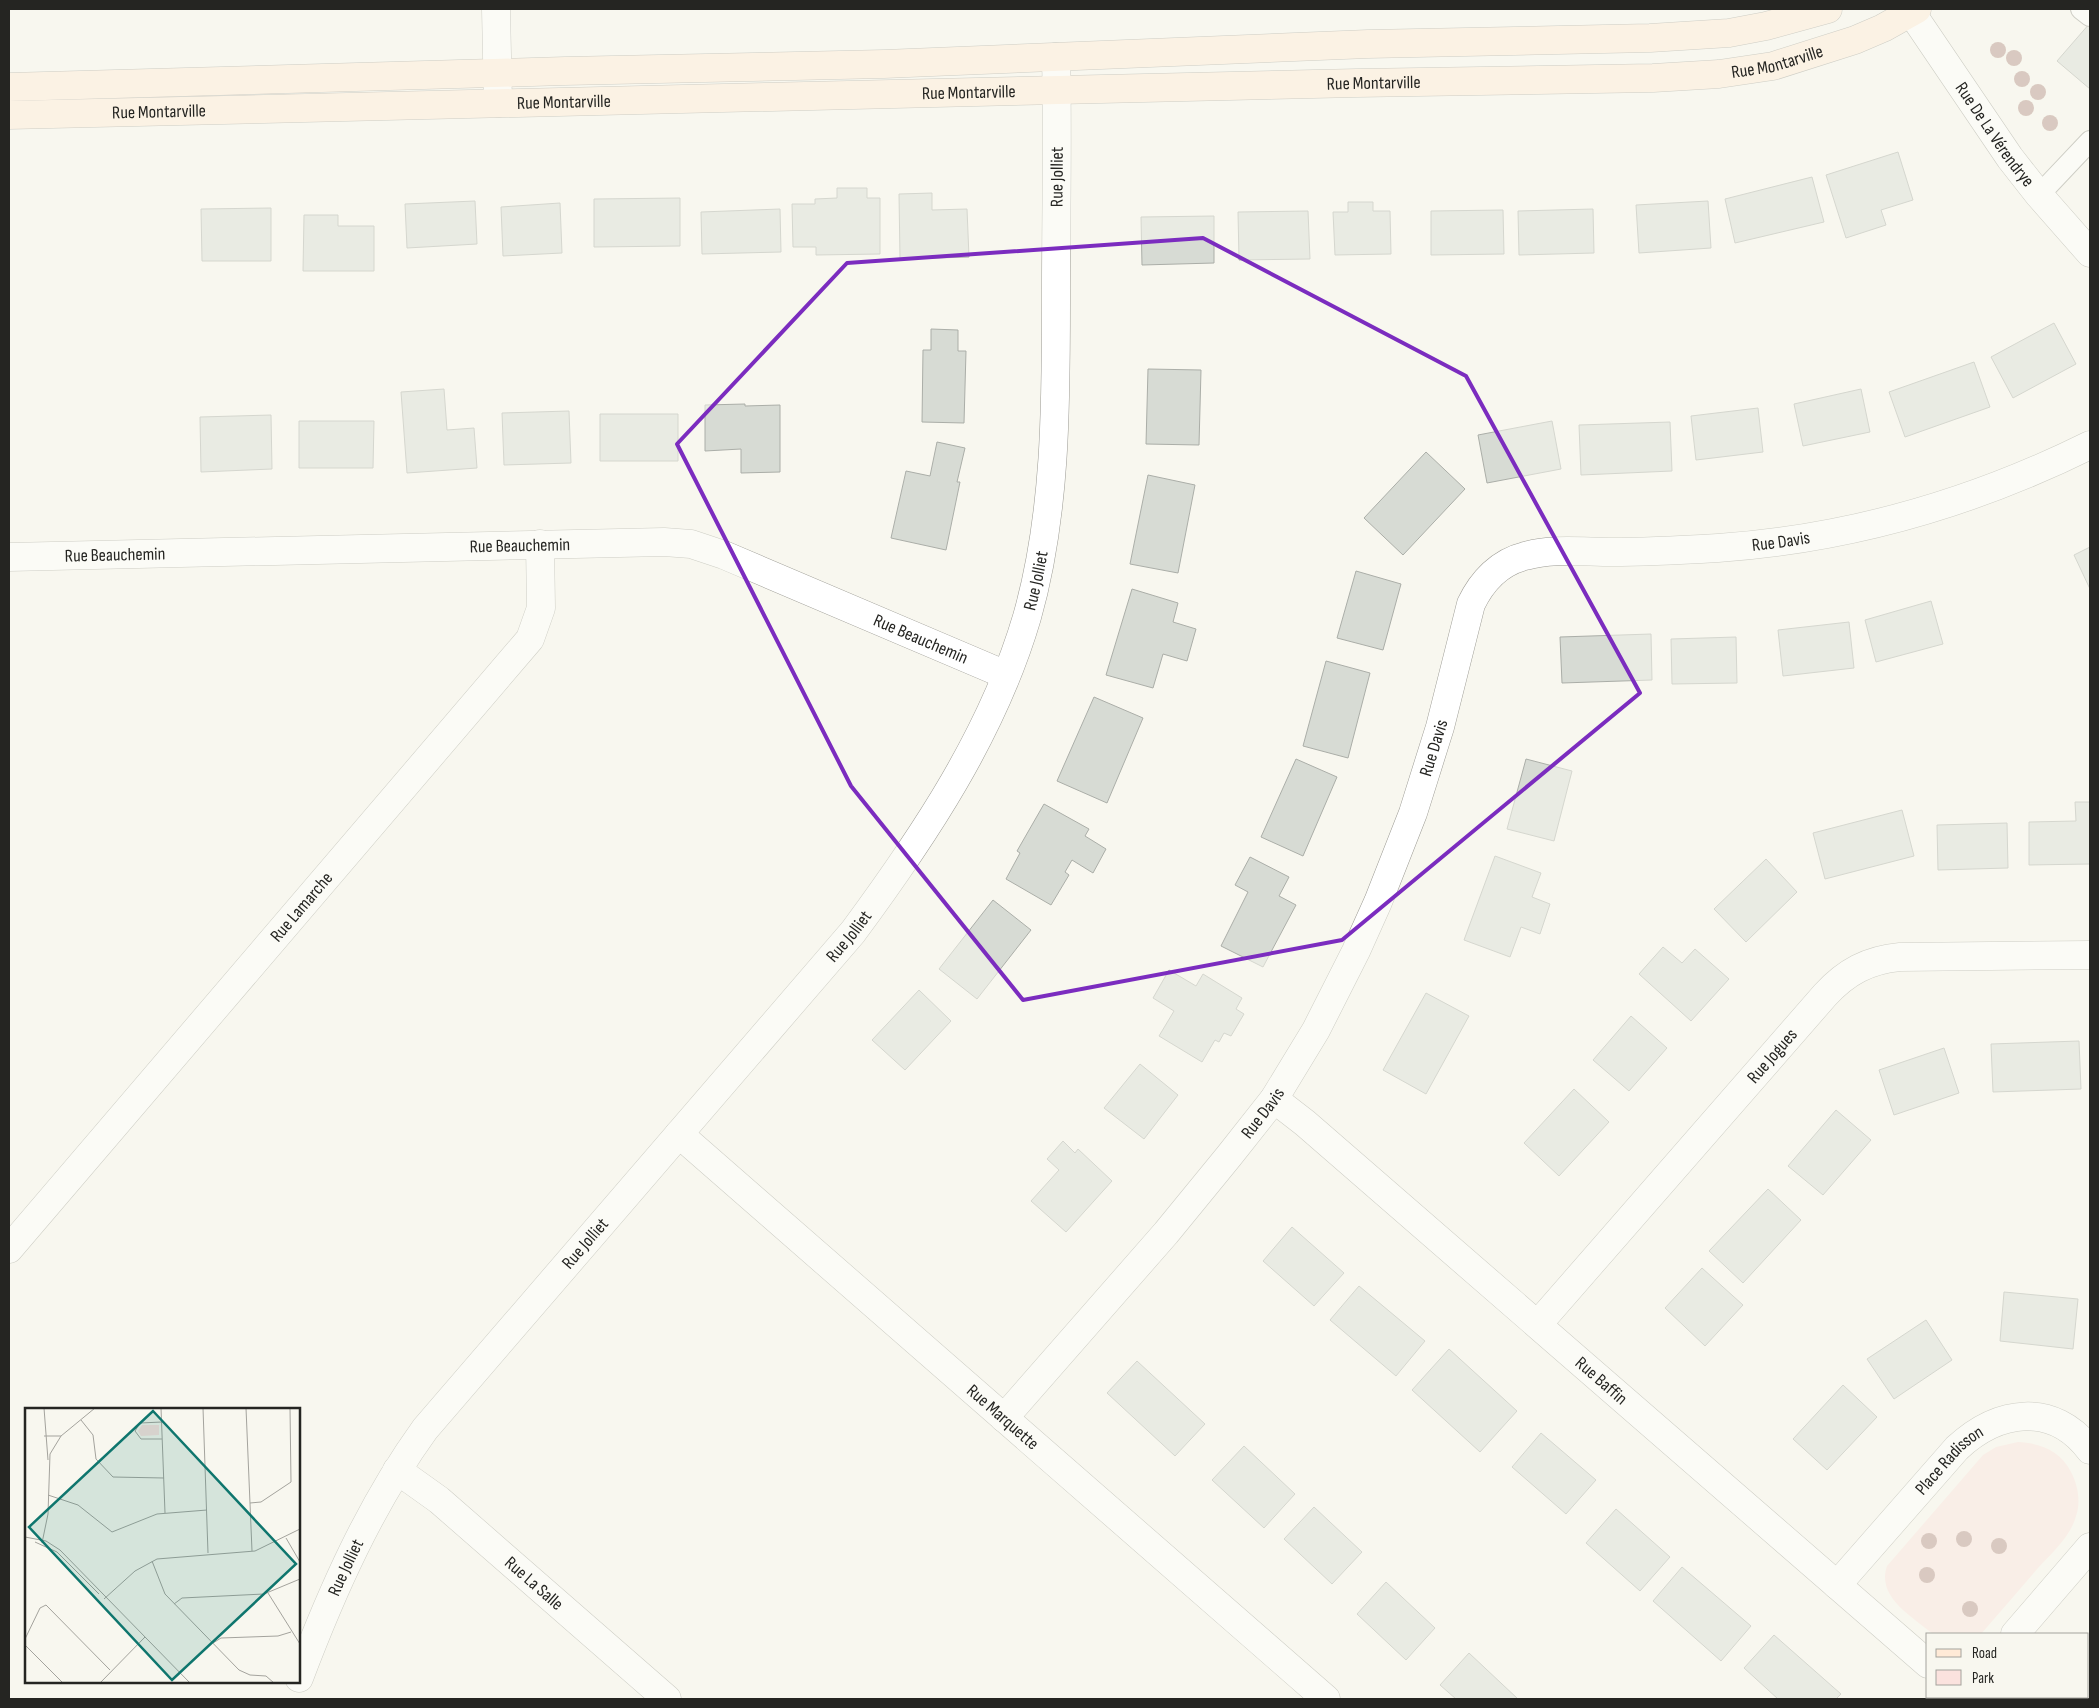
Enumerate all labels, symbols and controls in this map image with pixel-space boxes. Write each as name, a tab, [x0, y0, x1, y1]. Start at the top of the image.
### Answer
street label: Rue Montarville	[1730, 41, 1826, 83]
street label: Rue Montarville	[1326, 72, 1421, 95]
street label: Rue De La Vérendrye	[1951, 78, 2039, 191]
street label: Rue Montarville	[922, 81, 1016, 104]
street label: Rue Montarville	[517, 91, 611, 114]
street label: Rue Montarville	[112, 100, 206, 124]
street label: Rue Jolliet	[1046, 146, 1068, 207]
street label: Rue Davis	[1751, 527, 1811, 556]
street label: Rue Beauchemin	[469, 534, 570, 557]
street label: Rue Beauchemin	[64, 543, 165, 567]
street label: Rue Jolliet	[1019, 549, 1053, 613]
street label: Rue Beauchemin	[870, 610, 971, 669]
street label: Rue Davis	[1415, 717, 1452, 779]
street label: Rue Lamarche	[266, 868, 337, 946]
street label: Rue Jolliet	[822, 906, 877, 966]
street label: Rue Jogues	[1743, 1024, 1802, 1088]
street label: Rue Davis	[1237, 1084, 1289, 1143]
street label: Rue Jolliet	[558, 1214, 613, 1273]
street label: Rue Baffin	[1571, 1353, 1632, 1409]
street label: Rue Marquette	[962, 1380, 1043, 1454]
inset map	[25, 1408, 300, 1683]
street label: Place Radisson	[1911, 1421, 1987, 1499]
street label: Rue Jolliet	[324, 1535, 368, 1599]
street label: Rue La Salle	[500, 1552, 568, 1615]
legend	[1926, 1633, 2089, 1698]
text: Road	[1972, 1644, 1997, 1663]
text: Park	[1972, 1669, 1994, 1688]

